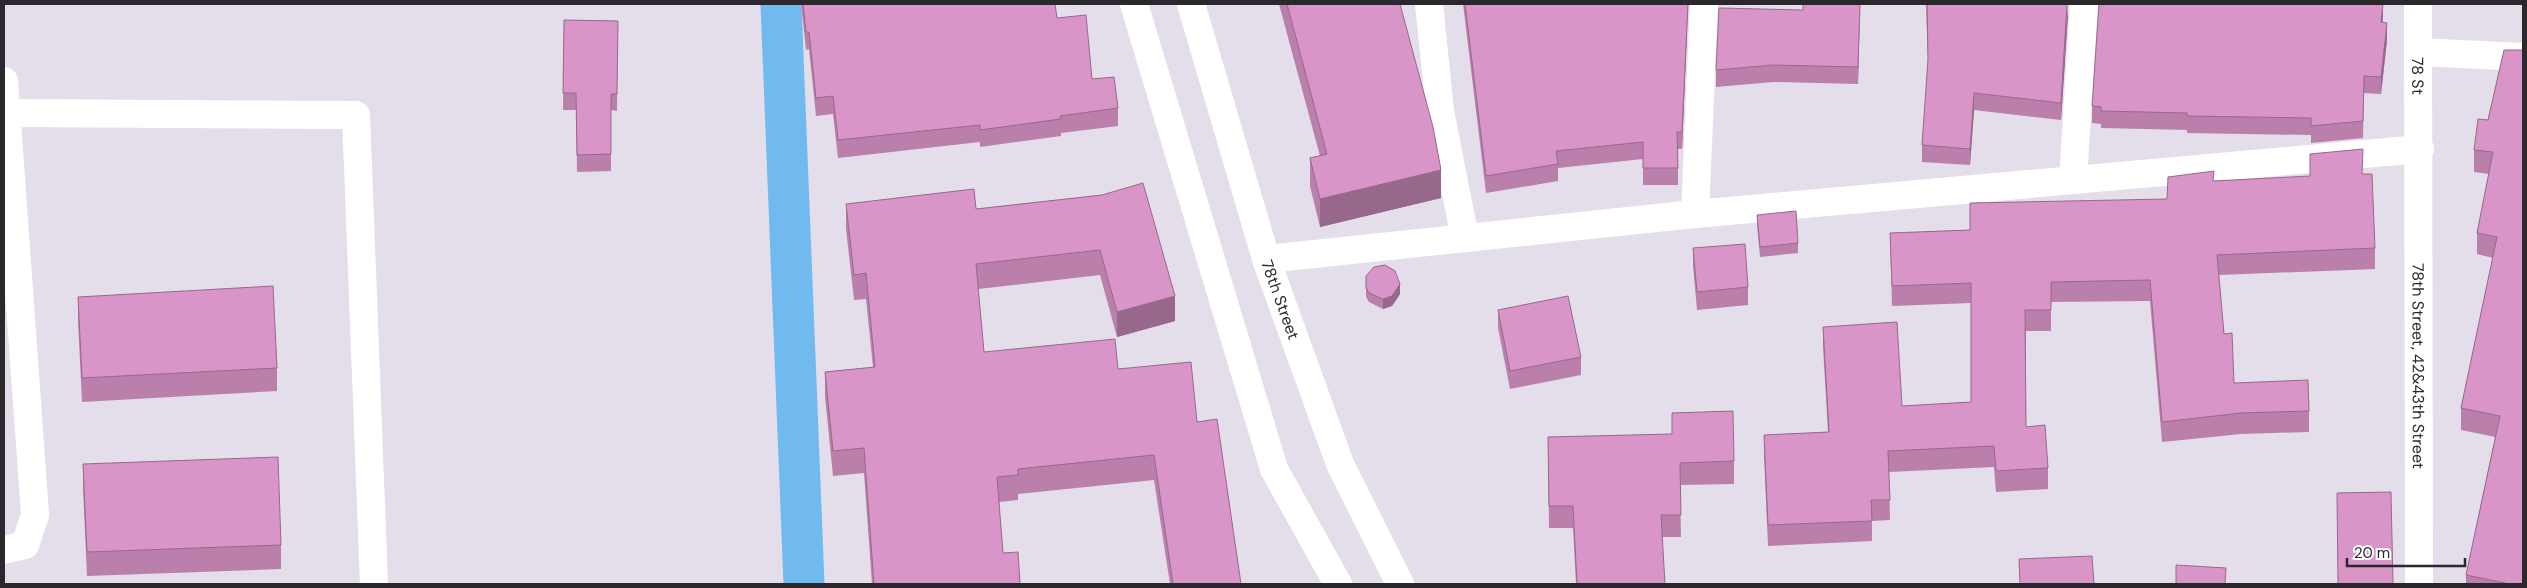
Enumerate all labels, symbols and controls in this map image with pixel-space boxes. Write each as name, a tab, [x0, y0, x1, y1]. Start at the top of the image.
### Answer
street label: 78 St	[2407, 57, 2428, 95]
street label: 78th Street	[1256, 257, 1304, 342]
street label: 78th Street, 42&43th Street	[2407, 263, 2429, 469]
scale bar	[2347, 536, 2464, 568]
text: 20 m	[2354, 543, 2390, 563]

